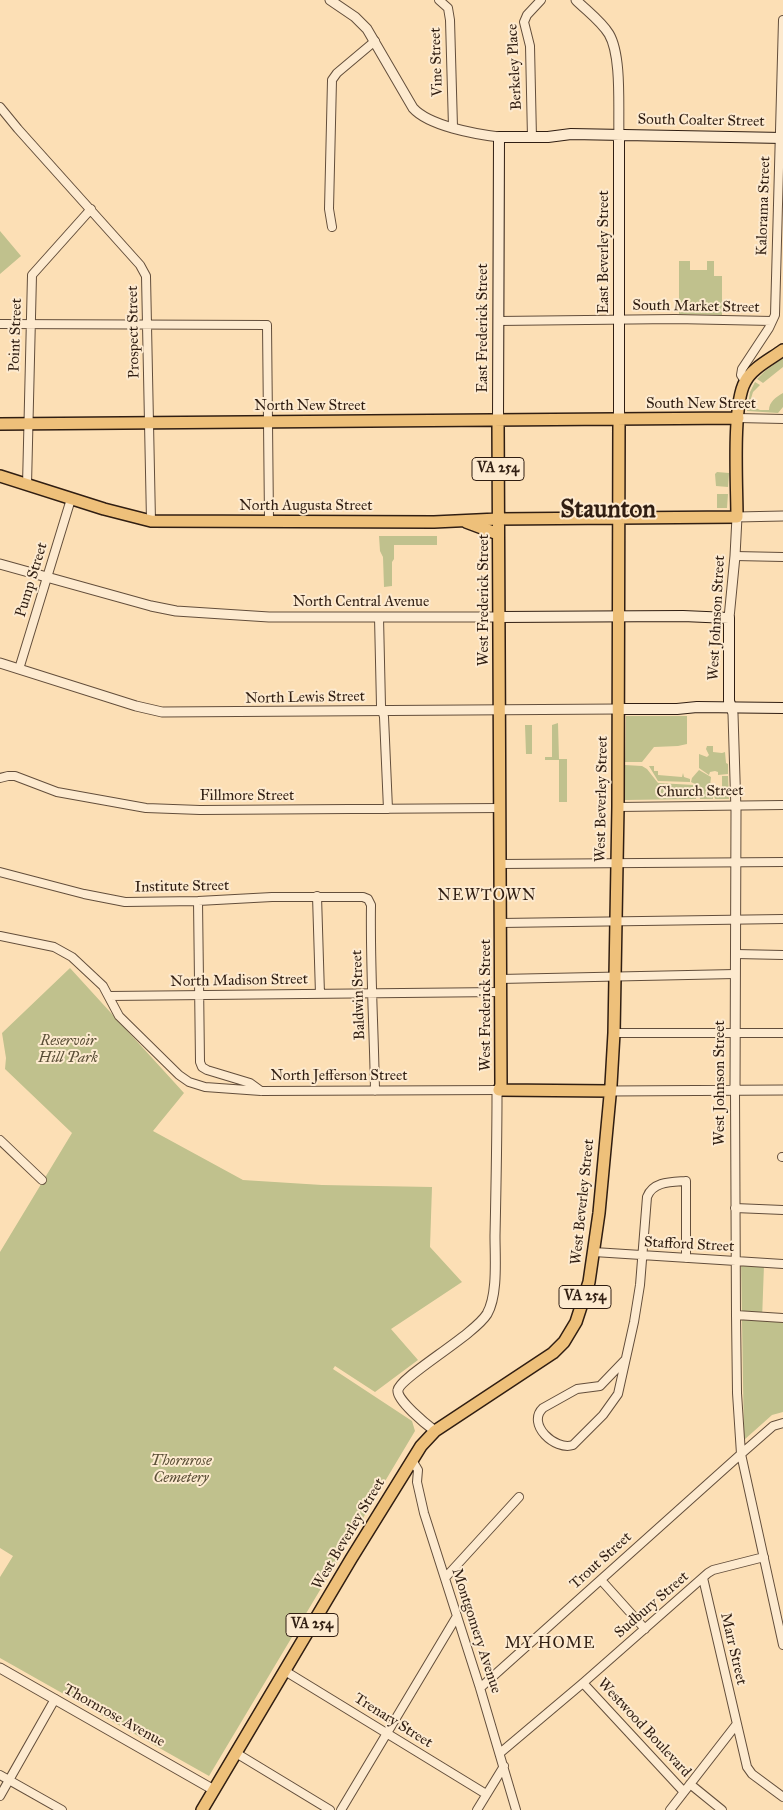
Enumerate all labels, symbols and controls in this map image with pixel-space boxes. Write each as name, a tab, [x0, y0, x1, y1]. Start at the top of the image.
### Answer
street label: Berkeley Place	[504, 23, 526, 111]
street label: Vine Street	[427, 27, 447, 97]
street label: South Coalter Street	[637, 111, 765, 131]
street label: Kalorama Street	[753, 156, 775, 256]
street label: East Beverley Street	[595, 190, 613, 314]
street label: East Frederick Street	[474, 263, 492, 393]
street label: Prospect Street	[124, 285, 144, 379]
street label: South Market Street	[632, 297, 760, 317]
street label: Point Street	[6, 298, 26, 372]
street label: South New Street	[646, 395, 756, 413]
street label: North New Street	[254, 397, 366, 415]
road number: VA 254	[472, 458, 524, 480]
district label: Staunton	[560, 496, 656, 526]
street label: North Augusta Street	[239, 497, 373, 515]
street label: West Frederick Street	[475, 534, 493, 666]
street label: Pump Street	[12, 540, 52, 620]
street label: West Johnson Street	[705, 555, 729, 681]
street label: North Central Avenue	[293, 593, 429, 611]
street label: North Lewis Street	[245, 688, 365, 708]
street label: West Beverley Street	[592, 736, 612, 862]
street label: Church Street	[656, 782, 744, 802]
street label: Fillmore Street	[200, 787, 294, 805]
street label: Institute Street	[134, 877, 230, 897]
district label: NEWTOWN	[437, 886, 537, 906]
street label: West Frederick Street	[477, 939, 495, 1071]
street label: Baldwin Street	[348, 950, 370, 1040]
street label: North Madison Street	[170, 971, 308, 991]
street label: West Johnson Street	[711, 1020, 729, 1146]
park label: Reservoir Hill Park	[38, 1032, 98, 1067]
street label: North Jefferson Street	[270, 1067, 408, 1085]
street label: West Beverley Street	[567, 1138, 599, 1266]
street label: Stafford Street	[643, 1234, 735, 1256]
road number: VA 254	[559, 1285, 611, 1308]
park label: Thornrose Cemetery	[151, 1452, 211, 1487]
street label: West Beverley Street	[309, 1475, 389, 1593]
street label: Trout Street	[566, 1529, 636, 1593]
street label: Montgomery Avenue	[447, 1566, 505, 1696]
street label: Sudbury Street	[611, 1568, 693, 1642]
street label: Marr Street	[716, 1611, 750, 1687]
road number: VA 254	[286, 1614, 338, 1636]
district label: MY HOME	[504, 1634, 596, 1654]
street label: Westwood Boulevard	[593, 1675, 695, 1781]
street label: Thornrose Avenue	[60, 1681, 168, 1751]
street label: Trenary Street	[350, 1690, 436, 1752]

